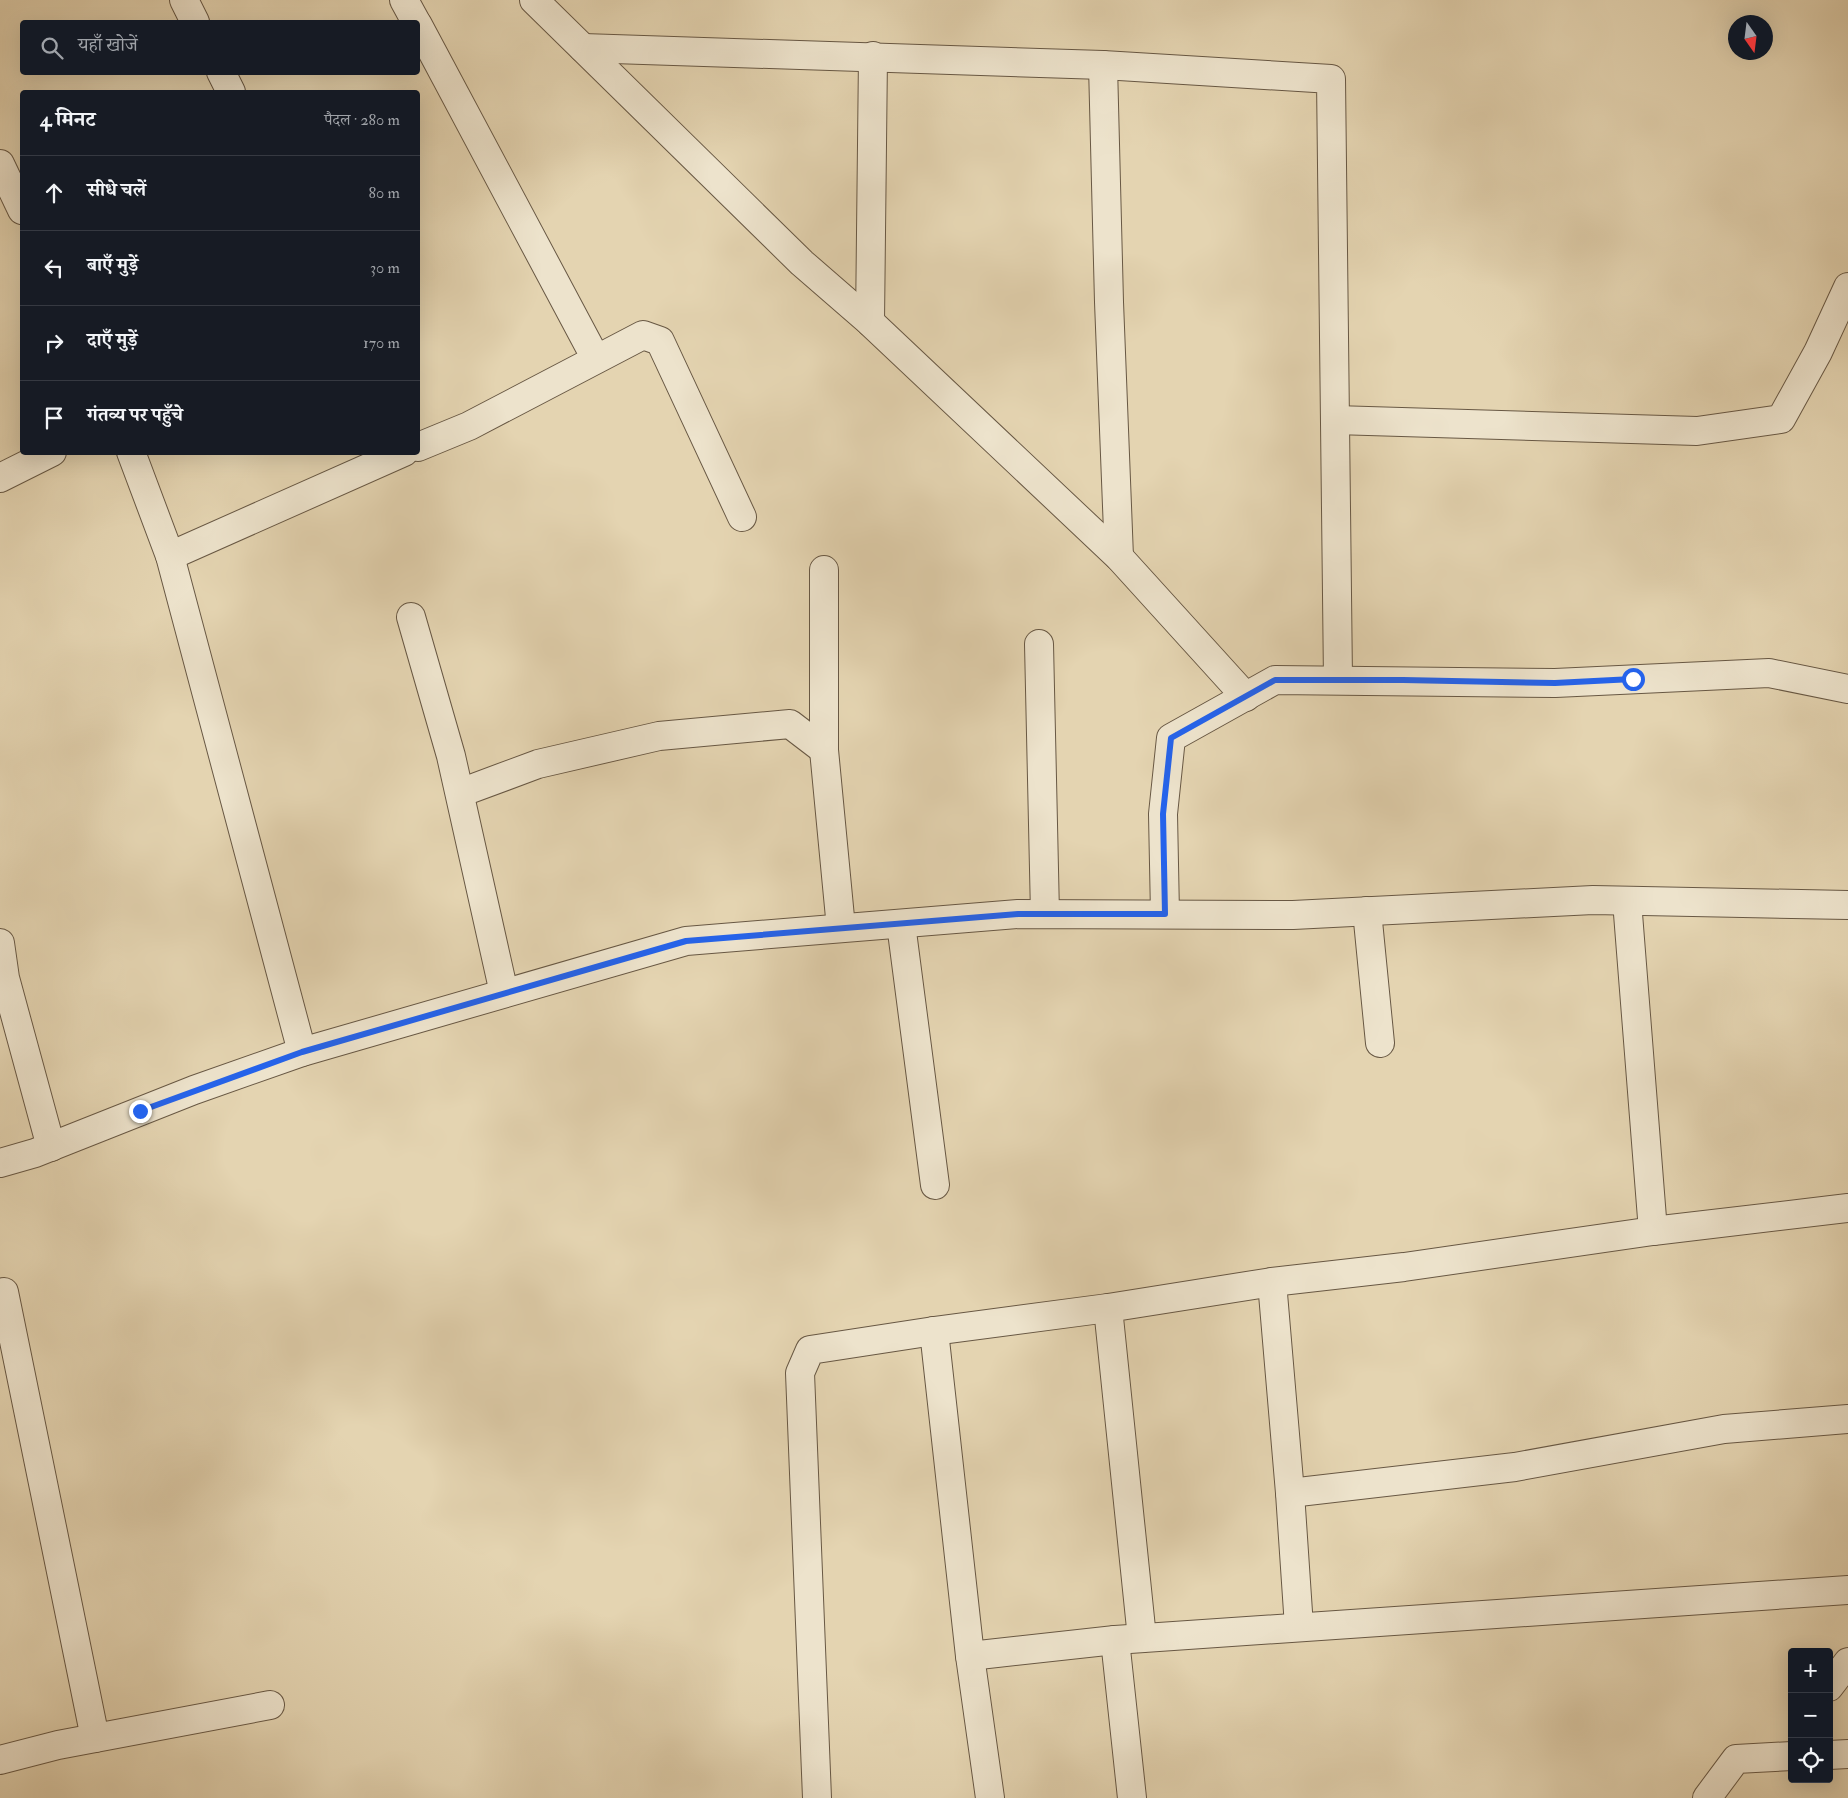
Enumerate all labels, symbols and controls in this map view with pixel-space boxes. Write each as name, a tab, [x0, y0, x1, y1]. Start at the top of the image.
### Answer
north arrow	[1728, 15, 1773, 60]
search box	[20, 20, 420, 75]
text: यहाँ खोजें	[78, 33, 138, 57]
icon: search	[38, 34, 66, 62]
text: 4 मिनट	[40, 106, 96, 133]
text: पैदल · 280 m	[324, 110, 400, 130]
text: सीधे चलें	[87, 178, 146, 202]
icon: ahead	[40, 179, 68, 207]
text: 80 m	[369, 183, 400, 203]
text: बाएँ मुड़ें	[87, 253, 138, 277]
icon: left	[40, 254, 68, 282]
text: 30 m	[370, 258, 400, 278]
text: दाएँ मुड़ें	[87, 328, 138, 352]
icon: right	[40, 329, 68, 357]
text: 170 m	[363, 333, 400, 353]
text: गंतव्य पर पहुँचे	[87, 403, 183, 427]
icon: arrive	[40, 404, 68, 432]
route start	[1622, 668, 1645, 691]
route end	[129, 1100, 152, 1123]
map controls	[1788, 1648, 1833, 1783]
button: +	[1788, 1648, 1833, 1693]
button: −	[1788, 1693, 1833, 1738]
button: locate	[1788, 1738, 1833, 1783]

